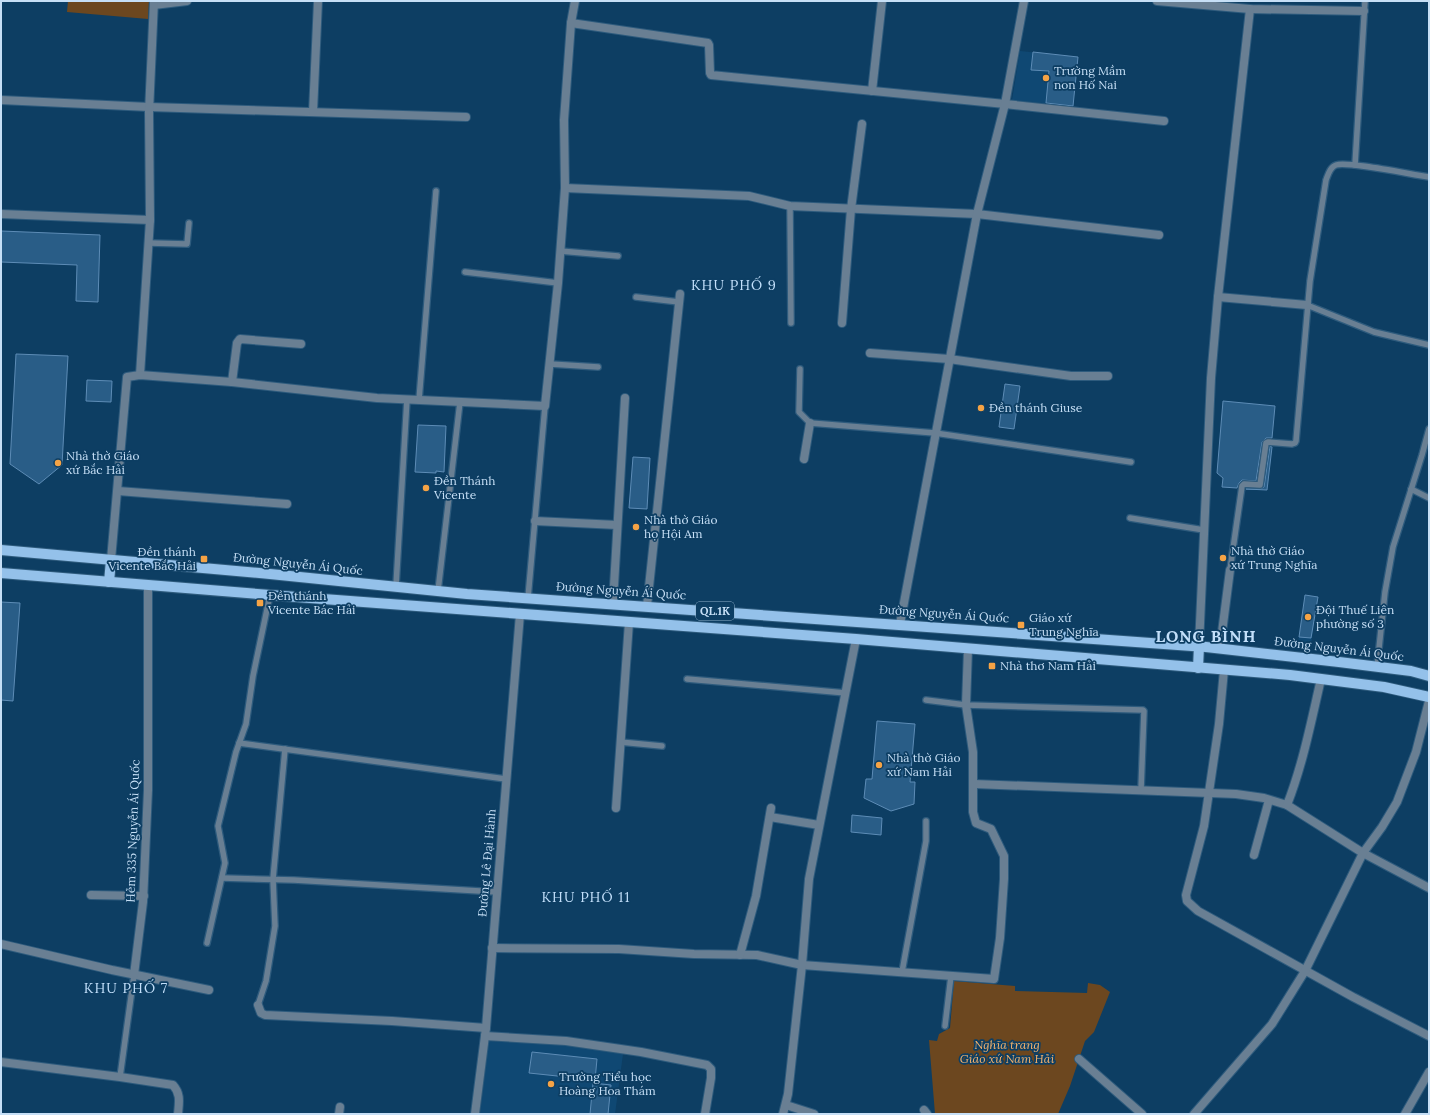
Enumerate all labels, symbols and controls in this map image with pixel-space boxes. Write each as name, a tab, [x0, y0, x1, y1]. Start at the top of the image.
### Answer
place label: Trường Mầm non Hố Nai	[1054, 63, 1126, 92]
marker: Trường Mầm non Hố Nai	[1041, 73, 1051, 83]
district label: KHU PHỐ 9	[691, 275, 777, 294]
place label: Đền thánh Giuse	[989, 400, 1083, 415]
marker: Đền thánh Giuse	[976, 403, 986, 413]
place label: Nhà thờ Giáo xứ Bắc Hải	[66, 448, 139, 477]
marker: Nhà thờ Giáo xứ Bắc Hải	[53, 458, 63, 468]
place label: Đền Thánh Vicente	[433, 473, 495, 502]
marker: Đền Thánh Vicente	[421, 483, 431, 493]
place label: Nhà thờ Giáo họ Hội Am	[644, 512, 717, 541]
marker: Nhà thờ Giáo họ Hội Am	[631, 522, 641, 532]
place label: Nhà thờ Giáo xứ Trung Nghĩa	[1231, 543, 1317, 572]
place label: Đền thánh Vicente Bắc Hải	[108, 544, 196, 573]
street label: Đường Nguyễn Ái Quốc	[232, 549, 364, 578]
marker: Nhà thờ Giáo xứ Trung Nghĩa	[1218, 553, 1228, 563]
marker: Đền thánh Vicente Bắc Hải	[199, 554, 209, 564]
street label: Đường Nguyễn Ái Quốc	[555, 578, 687, 603]
place label: Đền thánh Vicente Bác Hải	[267, 588, 355, 617]
marker: Đền thánh Vicente Bác Hải	[255, 598, 265, 608]
street label: Đường Nguyễn Ái Quốc	[878, 601, 1010, 626]
road number: QL.1K	[696, 602, 734, 620]
place label: Đội Thuế Liên phường số 3	[1316, 602, 1394, 631]
place label: Giáo xứ Trung Nghĩa	[1029, 610, 1099, 639]
marker: Đội Thuế Liên phường số 3	[1303, 612, 1313, 622]
marker: Giáo xứ Trung Nghĩa	[1016, 620, 1026, 630]
district label: LONG BÌNH	[1155, 626, 1257, 646]
street label: Đường Nguyễn Ái Quốc	[1273, 633, 1405, 664]
place label: Nhà thơ Nam Hải	[1000, 658, 1096, 673]
marker: Nhà thơ Nam Hải	[987, 661, 997, 671]
place label: Nhà thờ Giáo xứ Nam Hải	[887, 750, 960, 779]
street label: Hẻm 335 Nguyễn Ái Quốc	[123, 759, 142, 903]
marker: Nhà thờ Giáo xứ Nam Hải	[874, 760, 884, 770]
street label: Đường Lê Đại Hành	[474, 808, 499, 918]
district label: KHU PHỐ 11	[541, 887, 631, 906]
district label: KHU PHỐ 7	[84, 978, 168, 997]
park label: Nghĩa trang Giáo xứ Nam Hải	[960, 1037, 1054, 1066]
place label: Trường Tiểu học Hoàng Hoa Thám	[559, 1069, 656, 1098]
marker: Trường Tiểu học Hoàng Hoa Thám	[546, 1079, 556, 1089]

